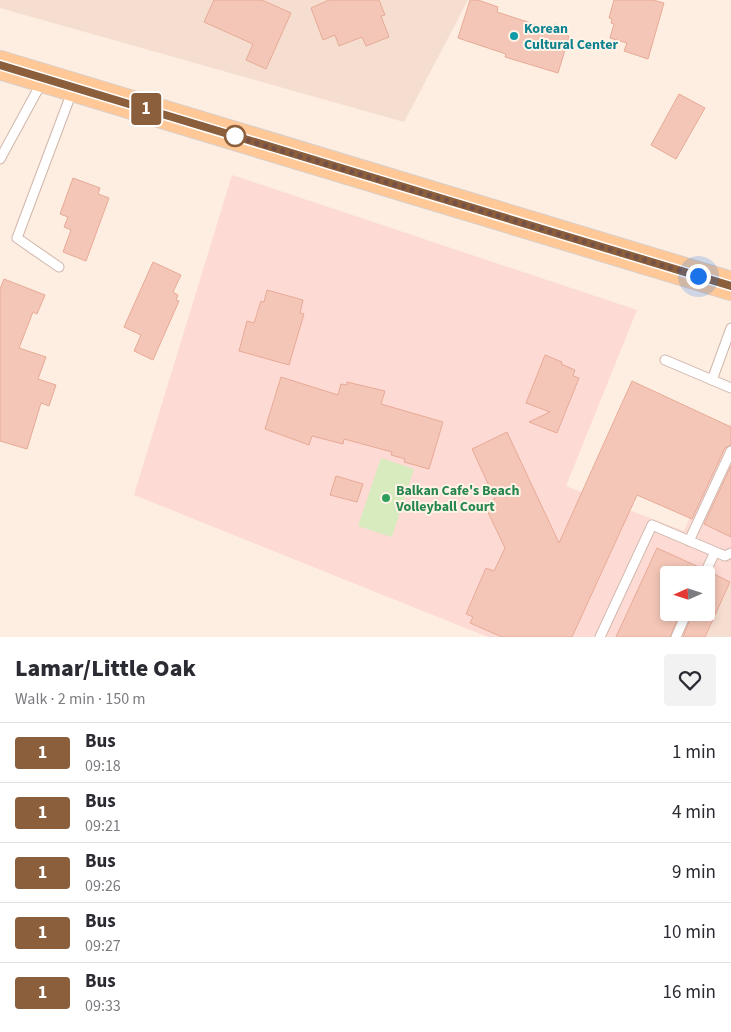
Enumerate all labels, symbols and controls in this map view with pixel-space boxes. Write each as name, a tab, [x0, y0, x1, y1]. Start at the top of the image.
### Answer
place label: Korean Cultural Center	[524, 19, 618, 55]
marker: Korean Cultural Center	[508, 30, 520, 42]
line badge: 1	[130, 93, 162, 125]
text: 1	[141, 96, 151, 121]
unlabelled marker	[224, 125, 246, 147]
your location	[686, 264, 711, 289]
place label: Balkan Cafe's Beach Volleyball Court	[395, 481, 519, 517]
marker: Balkan Cafe's Beach Volleyball Court	[380, 492, 392, 504]
north arrow	[660, 566, 715, 621]
map controls	[660, 566, 715, 621]
text: Lamar/Little Oak	[15, 651, 196, 686]
button: heart	[664, 654, 716, 706]
text: Walk · 2 min · 150 m	[15, 688, 146, 710]
text: Bus	[85, 728, 116, 755]
text: 1 min	[672, 739, 716, 766]
text: 1	[38, 740, 47, 765]
text: 09:18	[85, 755, 121, 777]
text: Bus	[85, 788, 116, 815]
text: 4 min	[672, 799, 716, 826]
text: 1	[38, 800, 47, 825]
text: 09:21	[85, 815, 121, 837]
text: Bus	[85, 848, 116, 875]
text: 9 min	[672, 859, 716, 886]
text: 1	[38, 860, 47, 885]
text: 09:26	[85, 875, 121, 897]
text: Bus	[85, 908, 116, 935]
text: 10 min	[662, 919, 716, 946]
text: 1	[38, 920, 47, 945]
text: 09:27	[85, 935, 121, 957]
text: Bus	[85, 968, 116, 995]
text: 16 min	[662, 979, 716, 1006]
text: 1	[38, 980, 47, 1005]
text: 09:33	[85, 995, 121, 1017]

